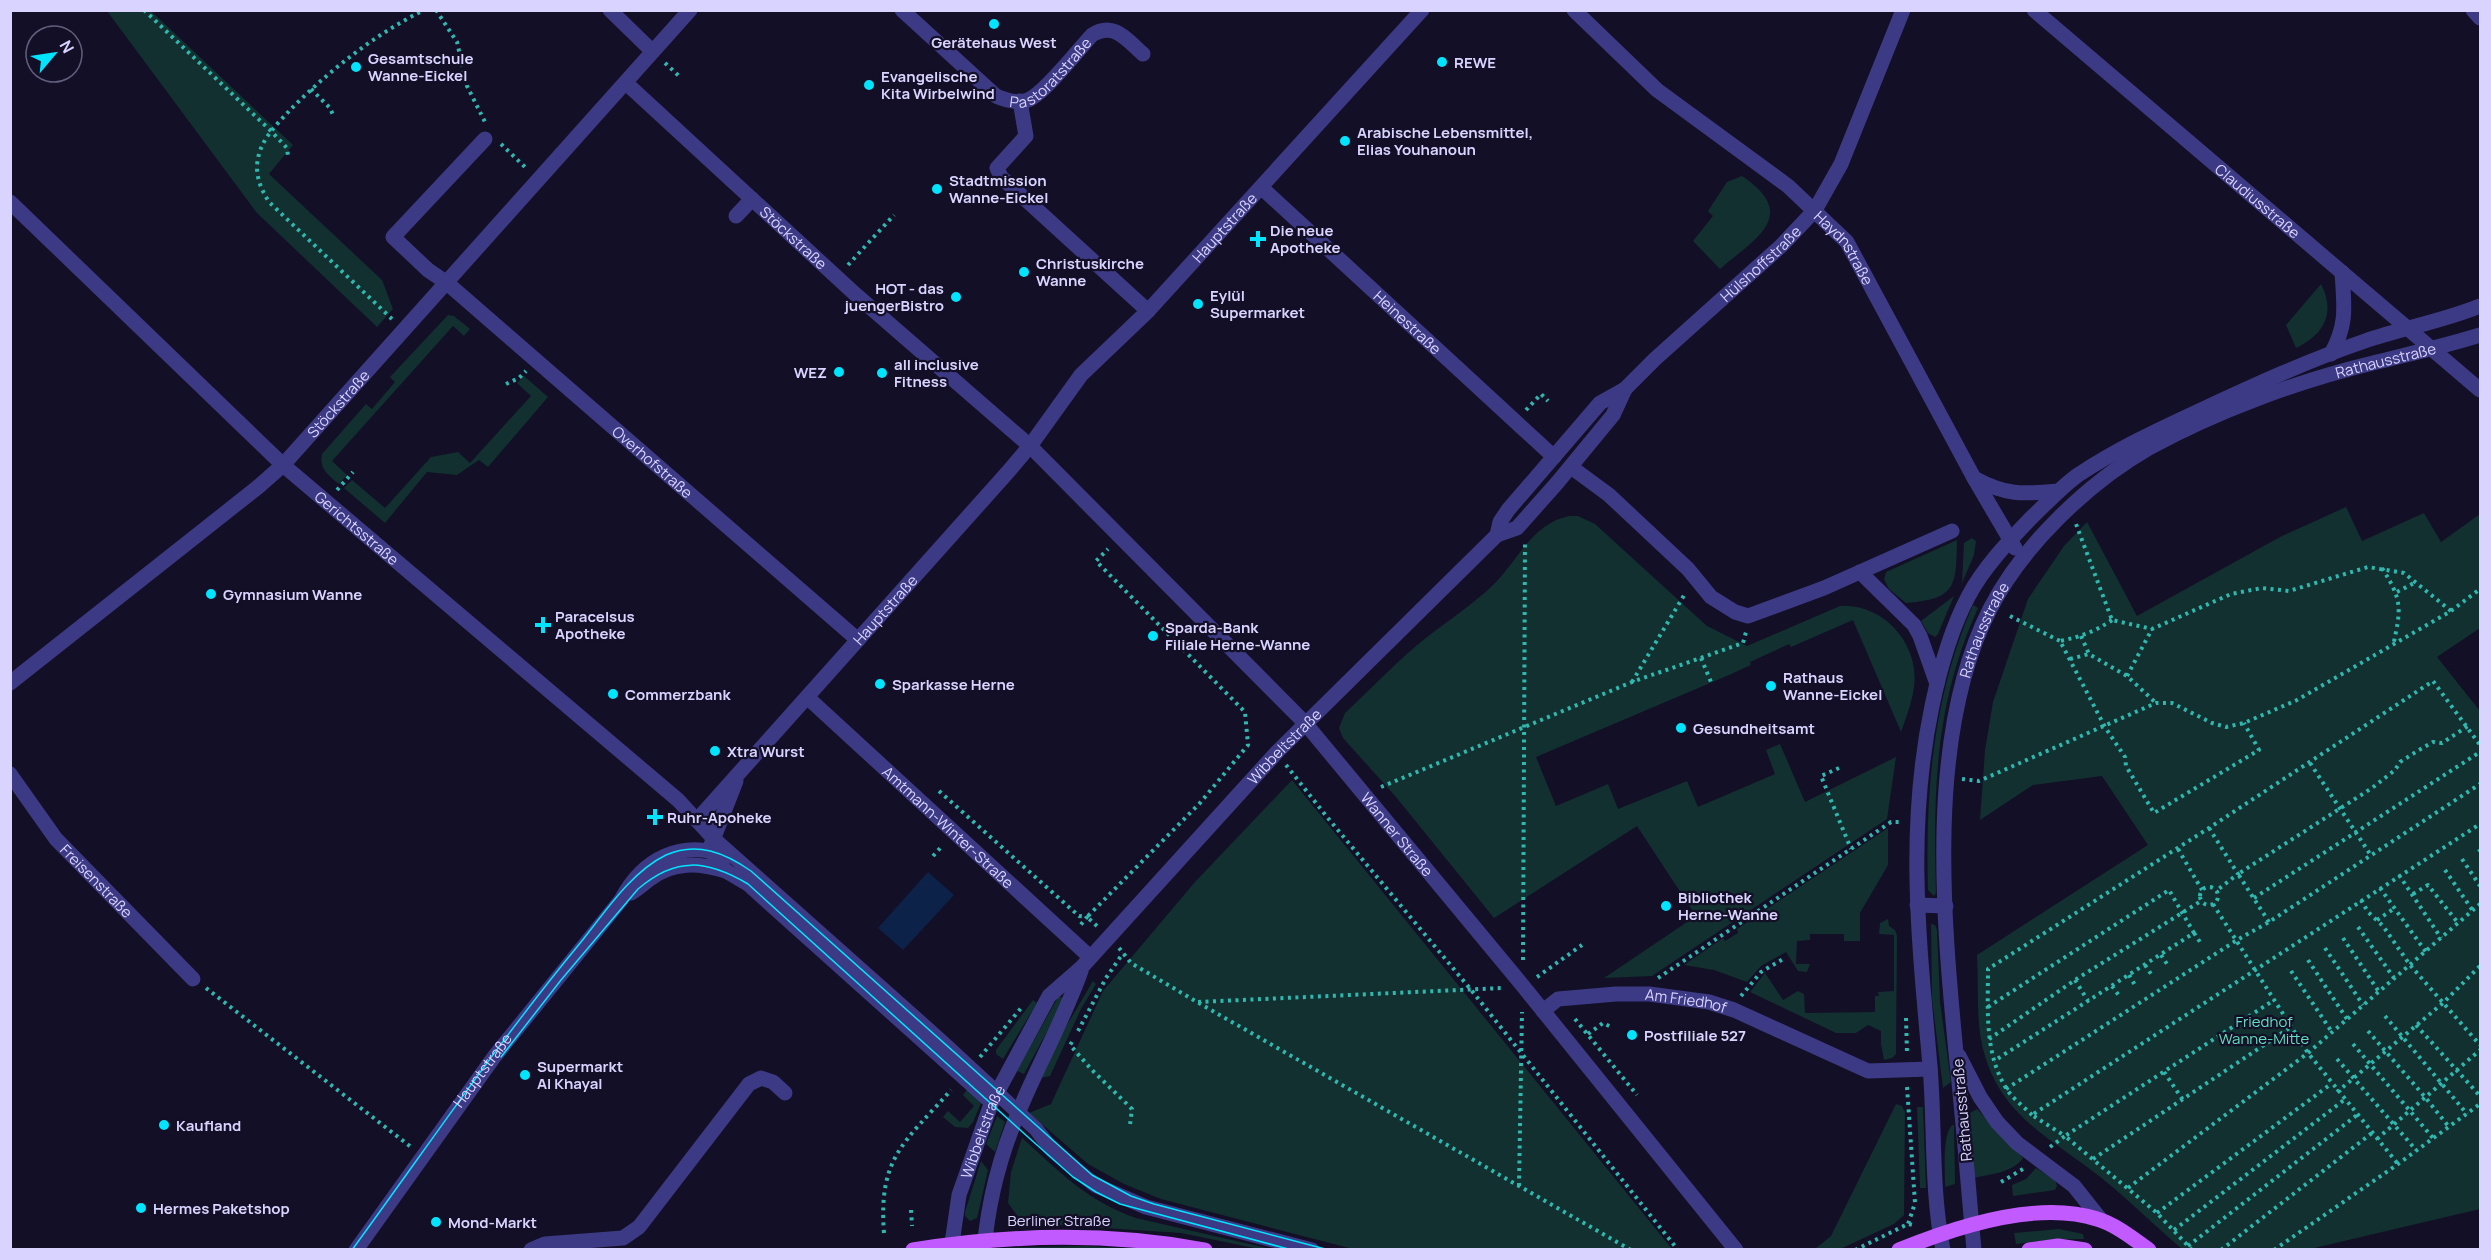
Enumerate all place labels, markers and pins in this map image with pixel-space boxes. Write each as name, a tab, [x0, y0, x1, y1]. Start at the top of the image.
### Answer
marker: Gerätehaus West	[987, 17, 1001, 31]
place label: Gerätehaus West	[931, 32, 1057, 53]
place label: Gesamtschule Wanne-Eickel	[368, 48, 474, 86]
place label: REWE	[1454, 52, 1496, 73]
marker: REWE	[1435, 55, 1449, 69]
marker: Gesamtschule Wanne-Eickel	[349, 60, 363, 74]
place label: Evangelische Kita Wirbelwind	[881, 66, 995, 104]
marker: Evangelische Kita Wirbelwind	[862, 78, 876, 92]
place label: Arabische Lebensmittel, Elias Youhanoun	[1357, 122, 1533, 160]
marker: Arabische Lebensmittel, Elias Youhanoun	[1338, 134, 1352, 148]
place label: Stadtmission Wanne-Eickel	[949, 170, 1048, 208]
marker: Stadtmission Wanne-Eickel	[930, 182, 944, 196]
place label: Die neue Apotheke	[1270, 220, 1340, 258]
marker: Die neue Apotheke	[1251, 232, 1265, 246]
place label: Christuskirche Wanne	[1036, 253, 1144, 291]
marker: Christuskirche Wanne	[1017, 265, 1031, 279]
place label: HOT - das juengerBistro	[843, 278, 944, 316]
place label: Eylül Supermarket	[1210, 285, 1305, 323]
marker: HOT - das juengerBistro	[949, 290, 963, 304]
marker: Eylül Supermarket	[1191, 297, 1205, 311]
place label: all inclusive Fitness	[894, 354, 979, 392]
place label: WEZ	[794, 362, 827, 383]
marker: WEZ	[832, 365, 846, 379]
marker: all inclusive Fitness	[875, 366, 889, 380]
place label: Gymnasium Wanne	[223, 584, 362, 605]
marker: Gymnasium Wanne	[204, 587, 218, 601]
place label: Paracelsus Apotheke	[555, 606, 635, 644]
place label: Sparda-Bank Filiale Herne-Wanne	[1165, 617, 1310, 655]
marker: Paracelsus Apotheke	[536, 618, 550, 632]
marker: Sparda-Bank Filiale Herne-Wanne	[1146, 629, 1160, 643]
place label: Rathaus Wanne-Eickel	[1783, 667, 1882, 705]
place label: Sparkasse Herne	[892, 674, 1015, 695]
marker: Sparkasse Herne	[873, 677, 887, 691]
marker: Rathaus Wanne-Eickel	[1764, 679, 1778, 693]
place label: Commerzbank	[625, 684, 731, 705]
marker: Commerzbank	[606, 687, 620, 701]
place label: Gesundheitsamt	[1693, 718, 1815, 739]
marker: Gesundheitsamt	[1674, 721, 1688, 735]
place label: Xtra Wurst	[727, 741, 805, 762]
marker: Xtra Wurst	[708, 744, 722, 758]
place label: Ruhr-Apoheke	[667, 807, 772, 828]
marker: Ruhr-Apoheke	[648, 810, 662, 824]
place label: Bibliothek Herne-Wanne	[1678, 887, 1778, 925]
marker: Bibliothek Herne-Wanne	[1659, 899, 1673, 913]
place label: Postfiliale 527	[1644, 1025, 1746, 1046]
marker: Postfiliale 527	[1625, 1028, 1639, 1042]
place label: Supermarkt Al Khayal	[537, 1056, 623, 1094]
marker: Supermarkt Al Khayal	[518, 1068, 532, 1082]
place label: Kaufland	[176, 1115, 241, 1136]
marker: Kaufland	[157, 1118, 171, 1132]
place label: Hermes Paketshop	[153, 1198, 290, 1219]
marker: Hermes Paketshop	[134, 1201, 148, 1215]
place label: Mond-Markt	[448, 1212, 537, 1233]
marker: Mond-Markt	[429, 1215, 443, 1229]

